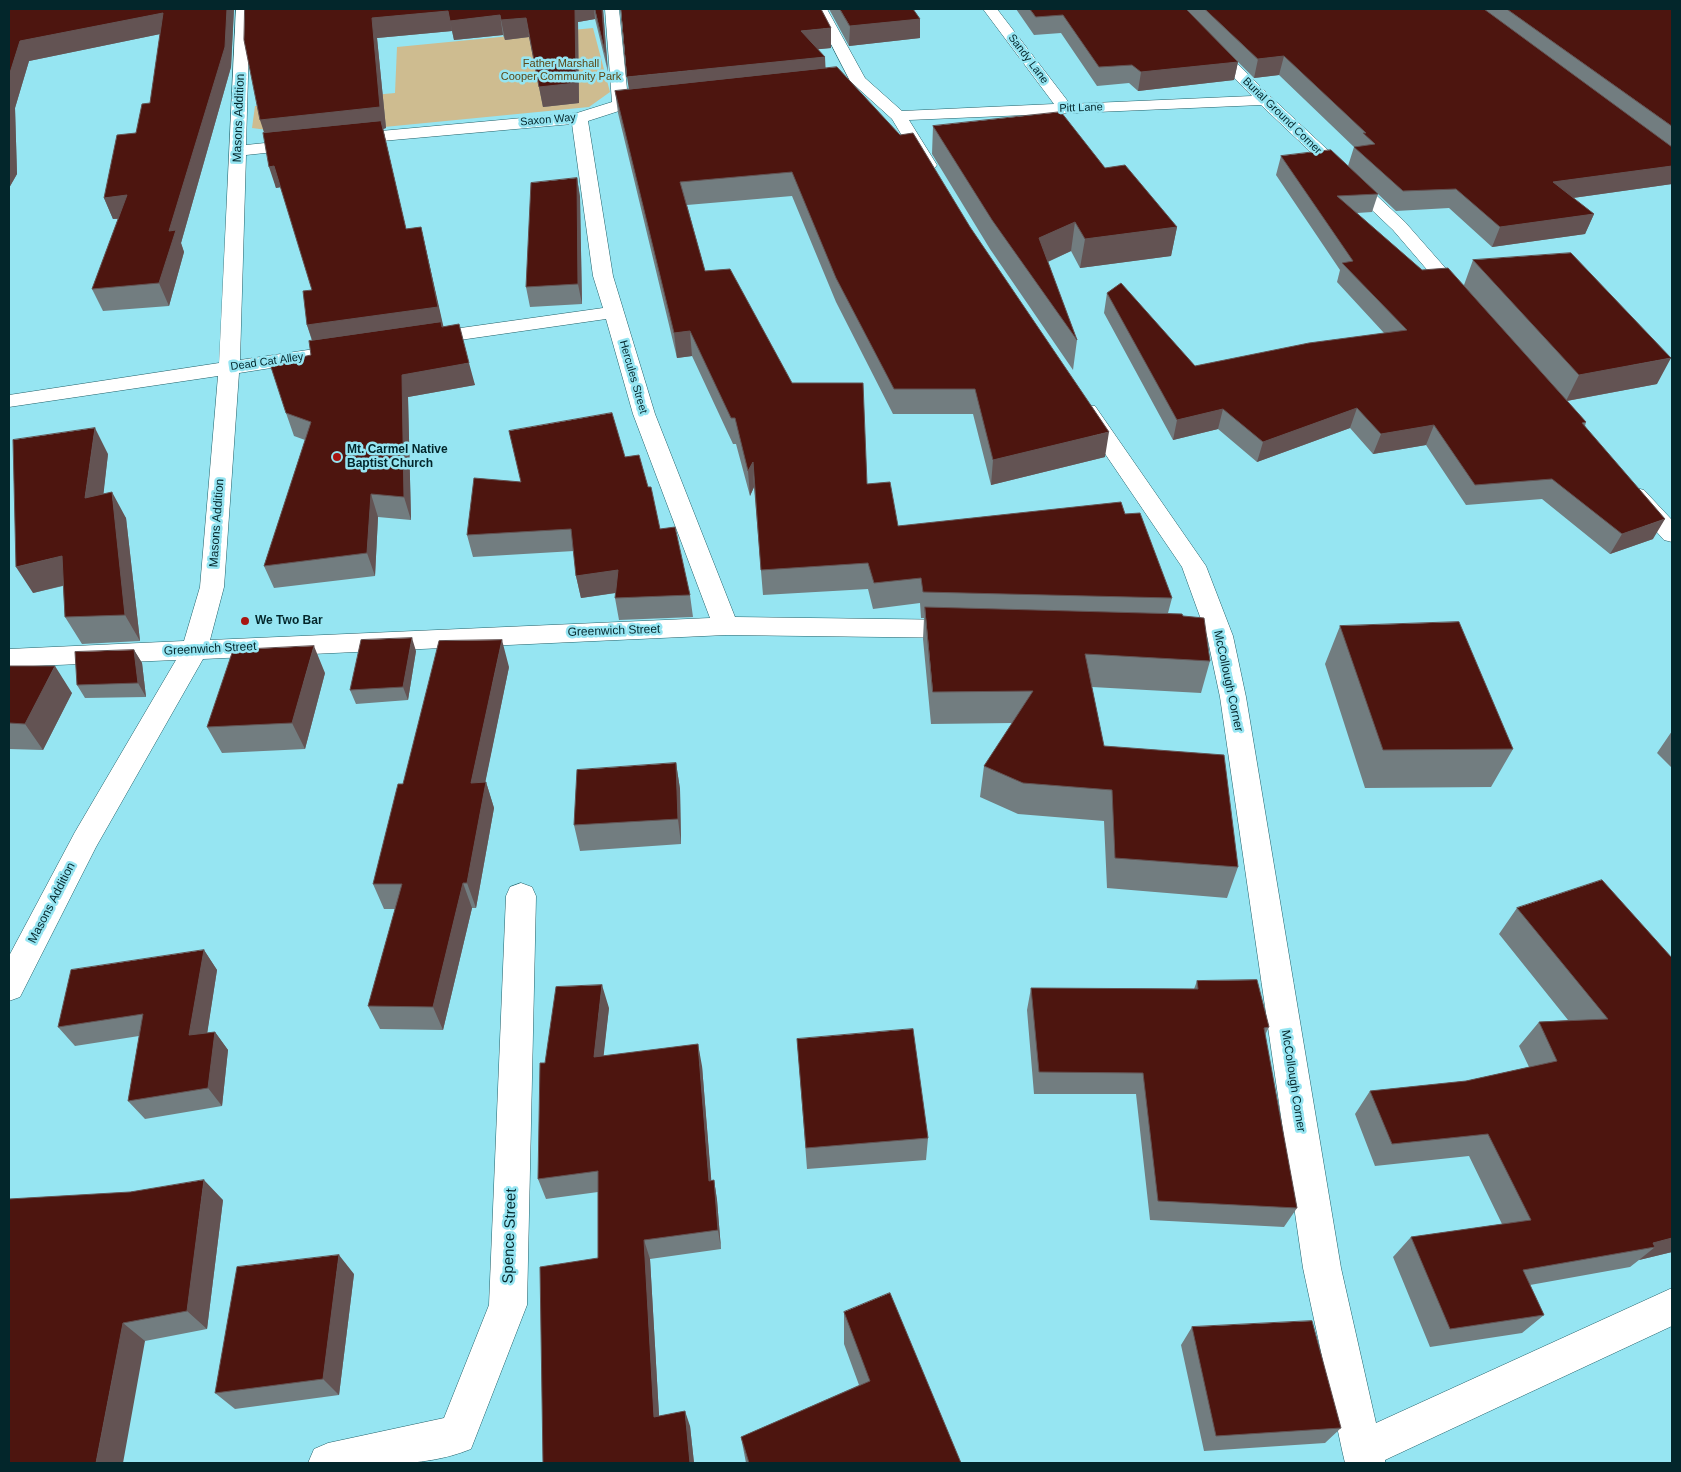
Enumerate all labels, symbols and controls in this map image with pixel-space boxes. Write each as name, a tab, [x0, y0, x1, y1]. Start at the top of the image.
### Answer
street label: Sandy Lane	[1005, 32, 1051, 86]
park label: Father Marshall Cooper Community Park	[501, 57, 621, 83]
street label: Masons Addition	[230, 73, 248, 163]
street label: Burial Ground Corner	[1240, 75, 1324, 157]
street label: Pitt Lane	[1059, 101, 1103, 115]
street label: Saxon Way	[520, 111, 576, 129]
street label: Hercules Street	[616, 339, 650, 415]
street label: Dead Cat Alley	[230, 350, 304, 374]
place label: Mt. Carmel Native Baptist Church	[347, 443, 448, 471]
marker: Mt. Carmel Native Baptist Church	[331, 451, 343, 463]
street label: Masons Addition	[207, 478, 227, 568]
place label: We Two Bar	[255, 614, 323, 628]
marker: We Two Bar	[239, 615, 251, 627]
street label: Greenwich Street	[567, 622, 661, 640]
street label: McCollough Corner	[1210, 629, 1246, 733]
street label: Greenwich Street	[163, 639, 257, 659]
street label: Masons Addition	[25, 860, 79, 946]
street label: McCollough Corner	[1278, 1029, 1308, 1133]
street label: Spence Street	[499, 1188, 521, 1284]

